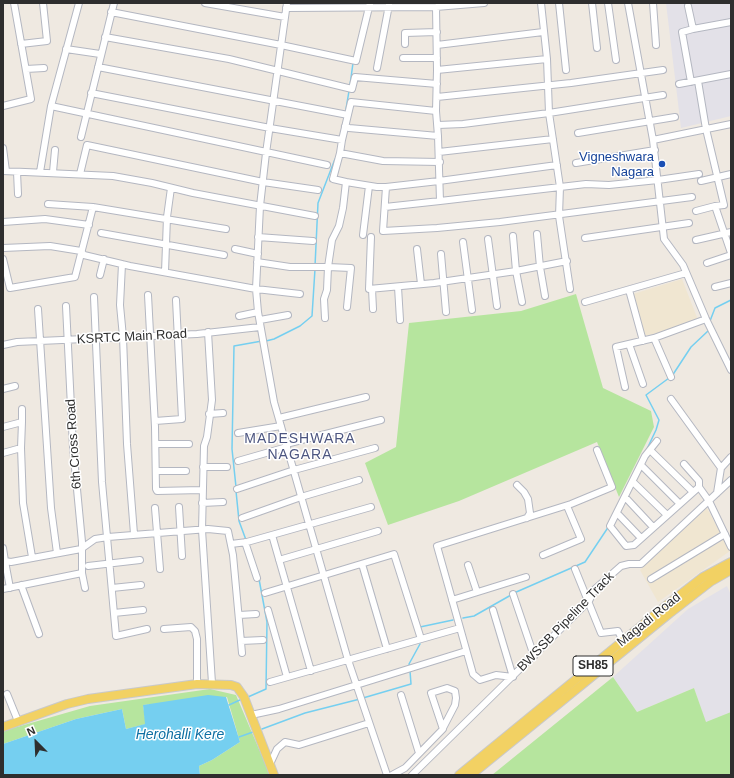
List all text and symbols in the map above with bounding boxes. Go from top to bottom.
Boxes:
place label: Vigneshwara Nagara [579,149,654,180]
marker: Vigneshwara Nagara [657,159,667,169]
street label: KSRTC Main Road [77,326,187,348]
street label: 6th Cross Road [63,398,85,490]
district label: MADESHWARA NAGARA [244,431,356,464]
street label: BWSSB Pipeline Track [514,569,618,675]
street label: Magadi Road [614,590,684,650]
road number: SH85 [573,656,613,676]
north arrow [16,722,56,762]
text: N [25,724,37,738]
water label: Herohalli Kere [136,727,224,743]

